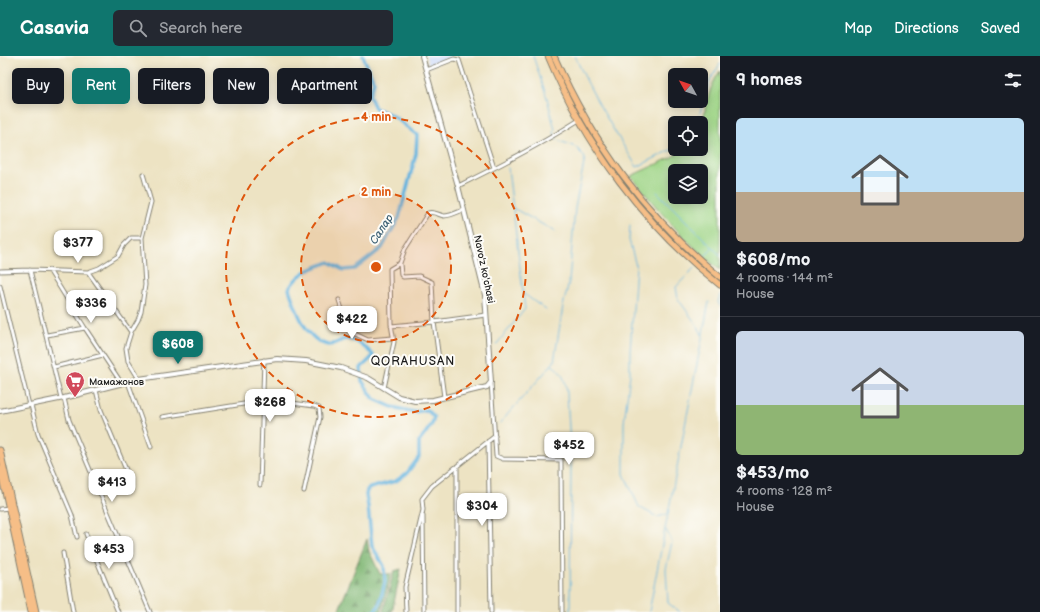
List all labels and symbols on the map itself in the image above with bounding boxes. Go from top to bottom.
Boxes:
north arrow [668,68,708,108]
text: 4 min [361,110,391,125]
text: 2 min [361,185,391,200]
water label: Салар [367,212,396,247]
pin: $377 [54,230,102,264]
street label: Navo'z ko'chasi [471,234,497,304]
centre of rings [369,260,383,274]
pin: $336 [67,290,115,324]
pin: $422 [328,306,376,340]
pin: $608 [154,331,202,365]
district label: QORAHUSAN [371,354,455,369]
supermarket icon: Мамажонов [64,370,86,398]
place label: Мамажонов [89,376,145,388]
pin: $268 [246,389,294,423]
pin: $452 [545,432,593,466]
pin: $413 [88,469,136,503]
pin: $304 [458,493,506,527]
pin: $453 [85,536,133,570]

